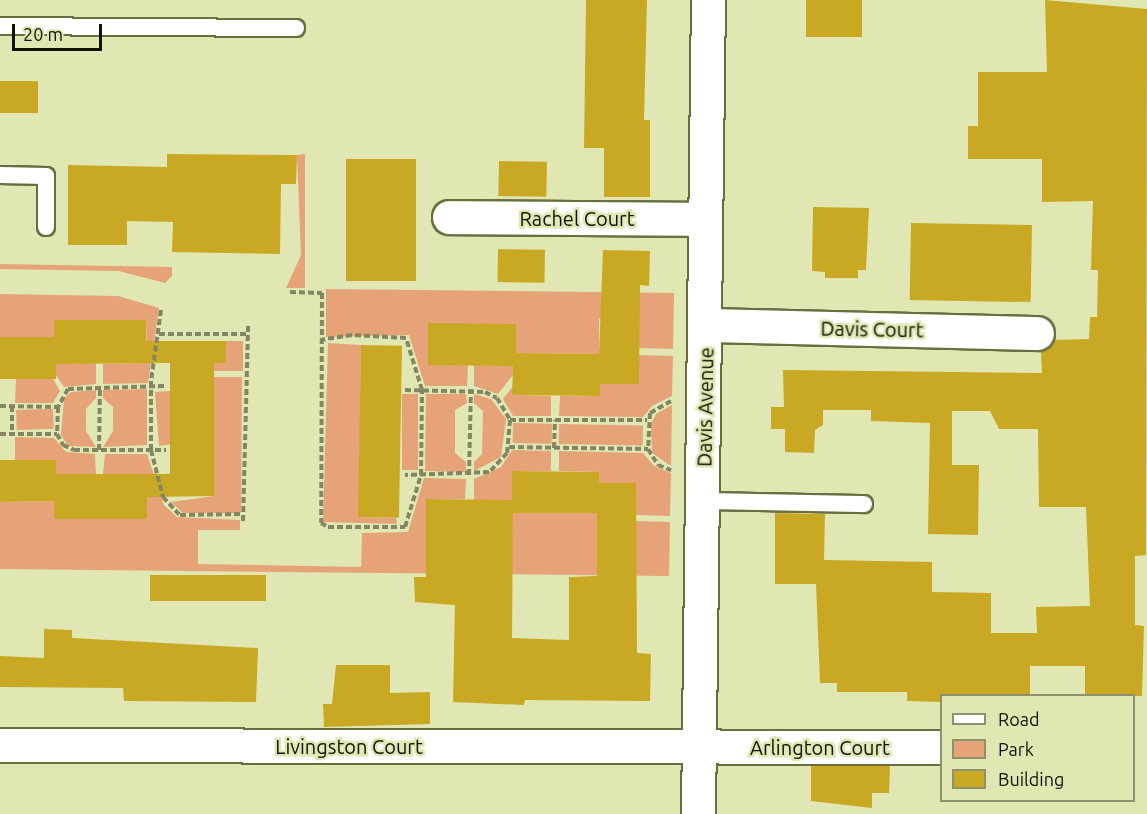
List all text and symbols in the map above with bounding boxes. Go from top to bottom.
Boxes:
scale bar [15,12,105,50]
text: 20 m [23,24,63,44]
street label: Rachel Court [519,206,635,230]
street label: Davis Court [820,316,924,342]
street label: Davis Avenue [692,347,718,467]
legend [940,694,1135,802]
text: Road [998,709,1040,729]
street label: Livingston Court [275,734,423,758]
street label: Arlington Court [750,735,890,759]
text: Park [998,739,1034,759]
text: Building [998,769,1064,789]

